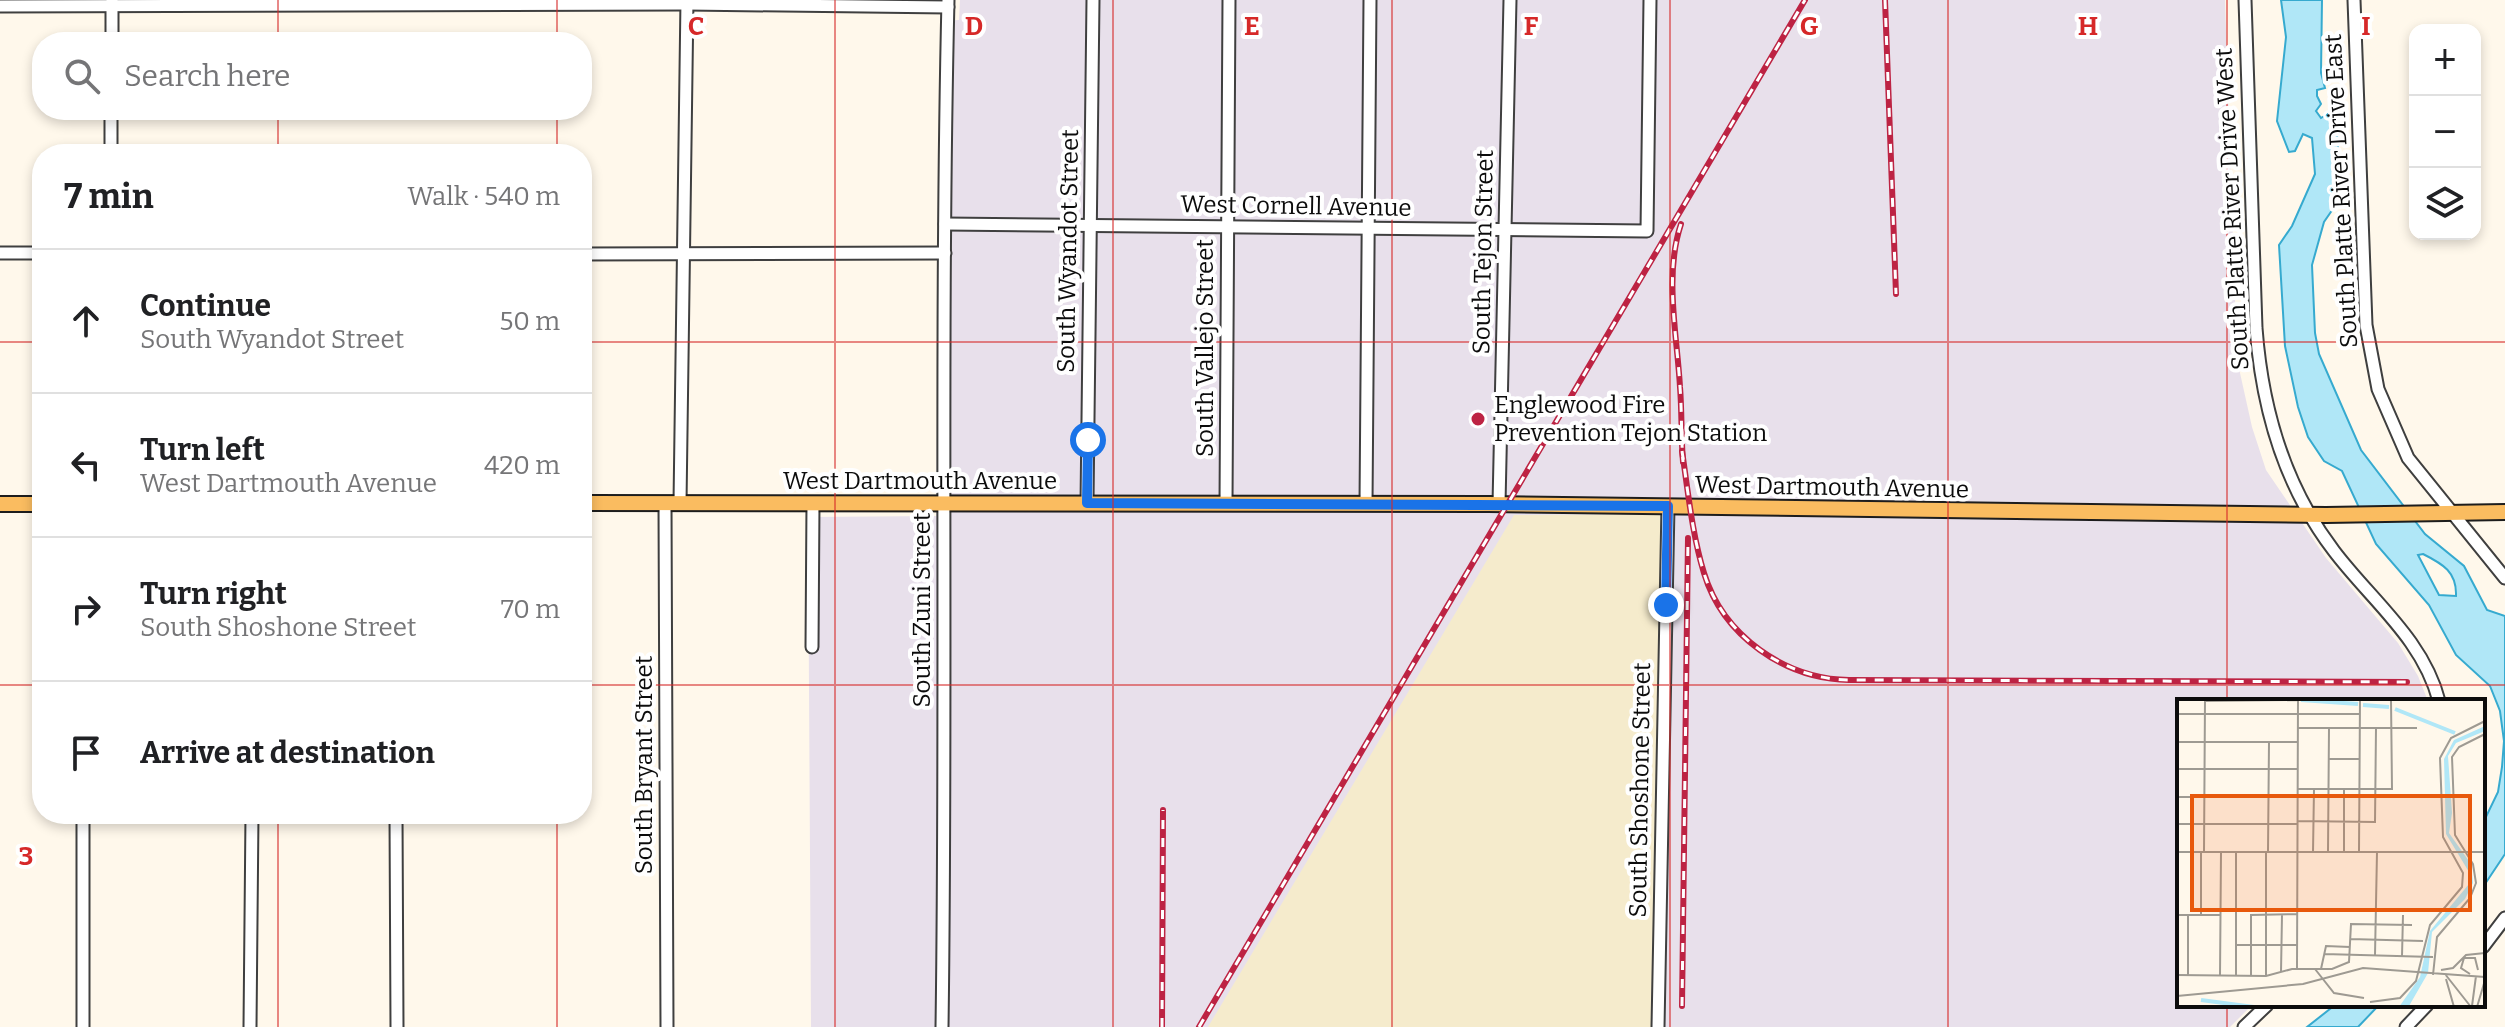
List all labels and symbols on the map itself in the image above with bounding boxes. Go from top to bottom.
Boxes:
text: C [688,11,704,42]
text: D [965,11,983,42]
text: E [1244,11,1260,42]
text: F [1524,11,1539,42]
text: G [1800,11,1819,42]
text: H [2078,11,2098,42]
text: I [2361,11,2371,42]
street label: South Platte River Drive East [2319,33,2363,349]
street label: South Platte River Drive West [2210,47,2254,371]
street label: South Wyandot Street [1052,129,1084,373]
street label: South Tejon Street [1467,149,1499,355]
street label: West Cornell Avenue [1180,190,1412,222]
street label: South Vallejo Street [1191,239,1219,457]
place label: Englewood Fire Prevention Tejon Station [1494,391,1767,447]
marker: Englewood Fire Prevention Tejon Station [1469,410,1487,428]
route start [1070,422,1106,458]
street label: West Dartmouth Avenue [783,467,1057,495]
street label: West Dartmouth Avenue [1695,471,1969,503]
street label: South Zuni Street [908,512,936,708]
route end [1648,587,1684,623]
street label: South Bryant Street [630,655,658,874]
street label: South Shoshone Street [1624,662,1656,918]
inset map [2177,699,2485,1007]
text: 3 [19,841,33,872]

